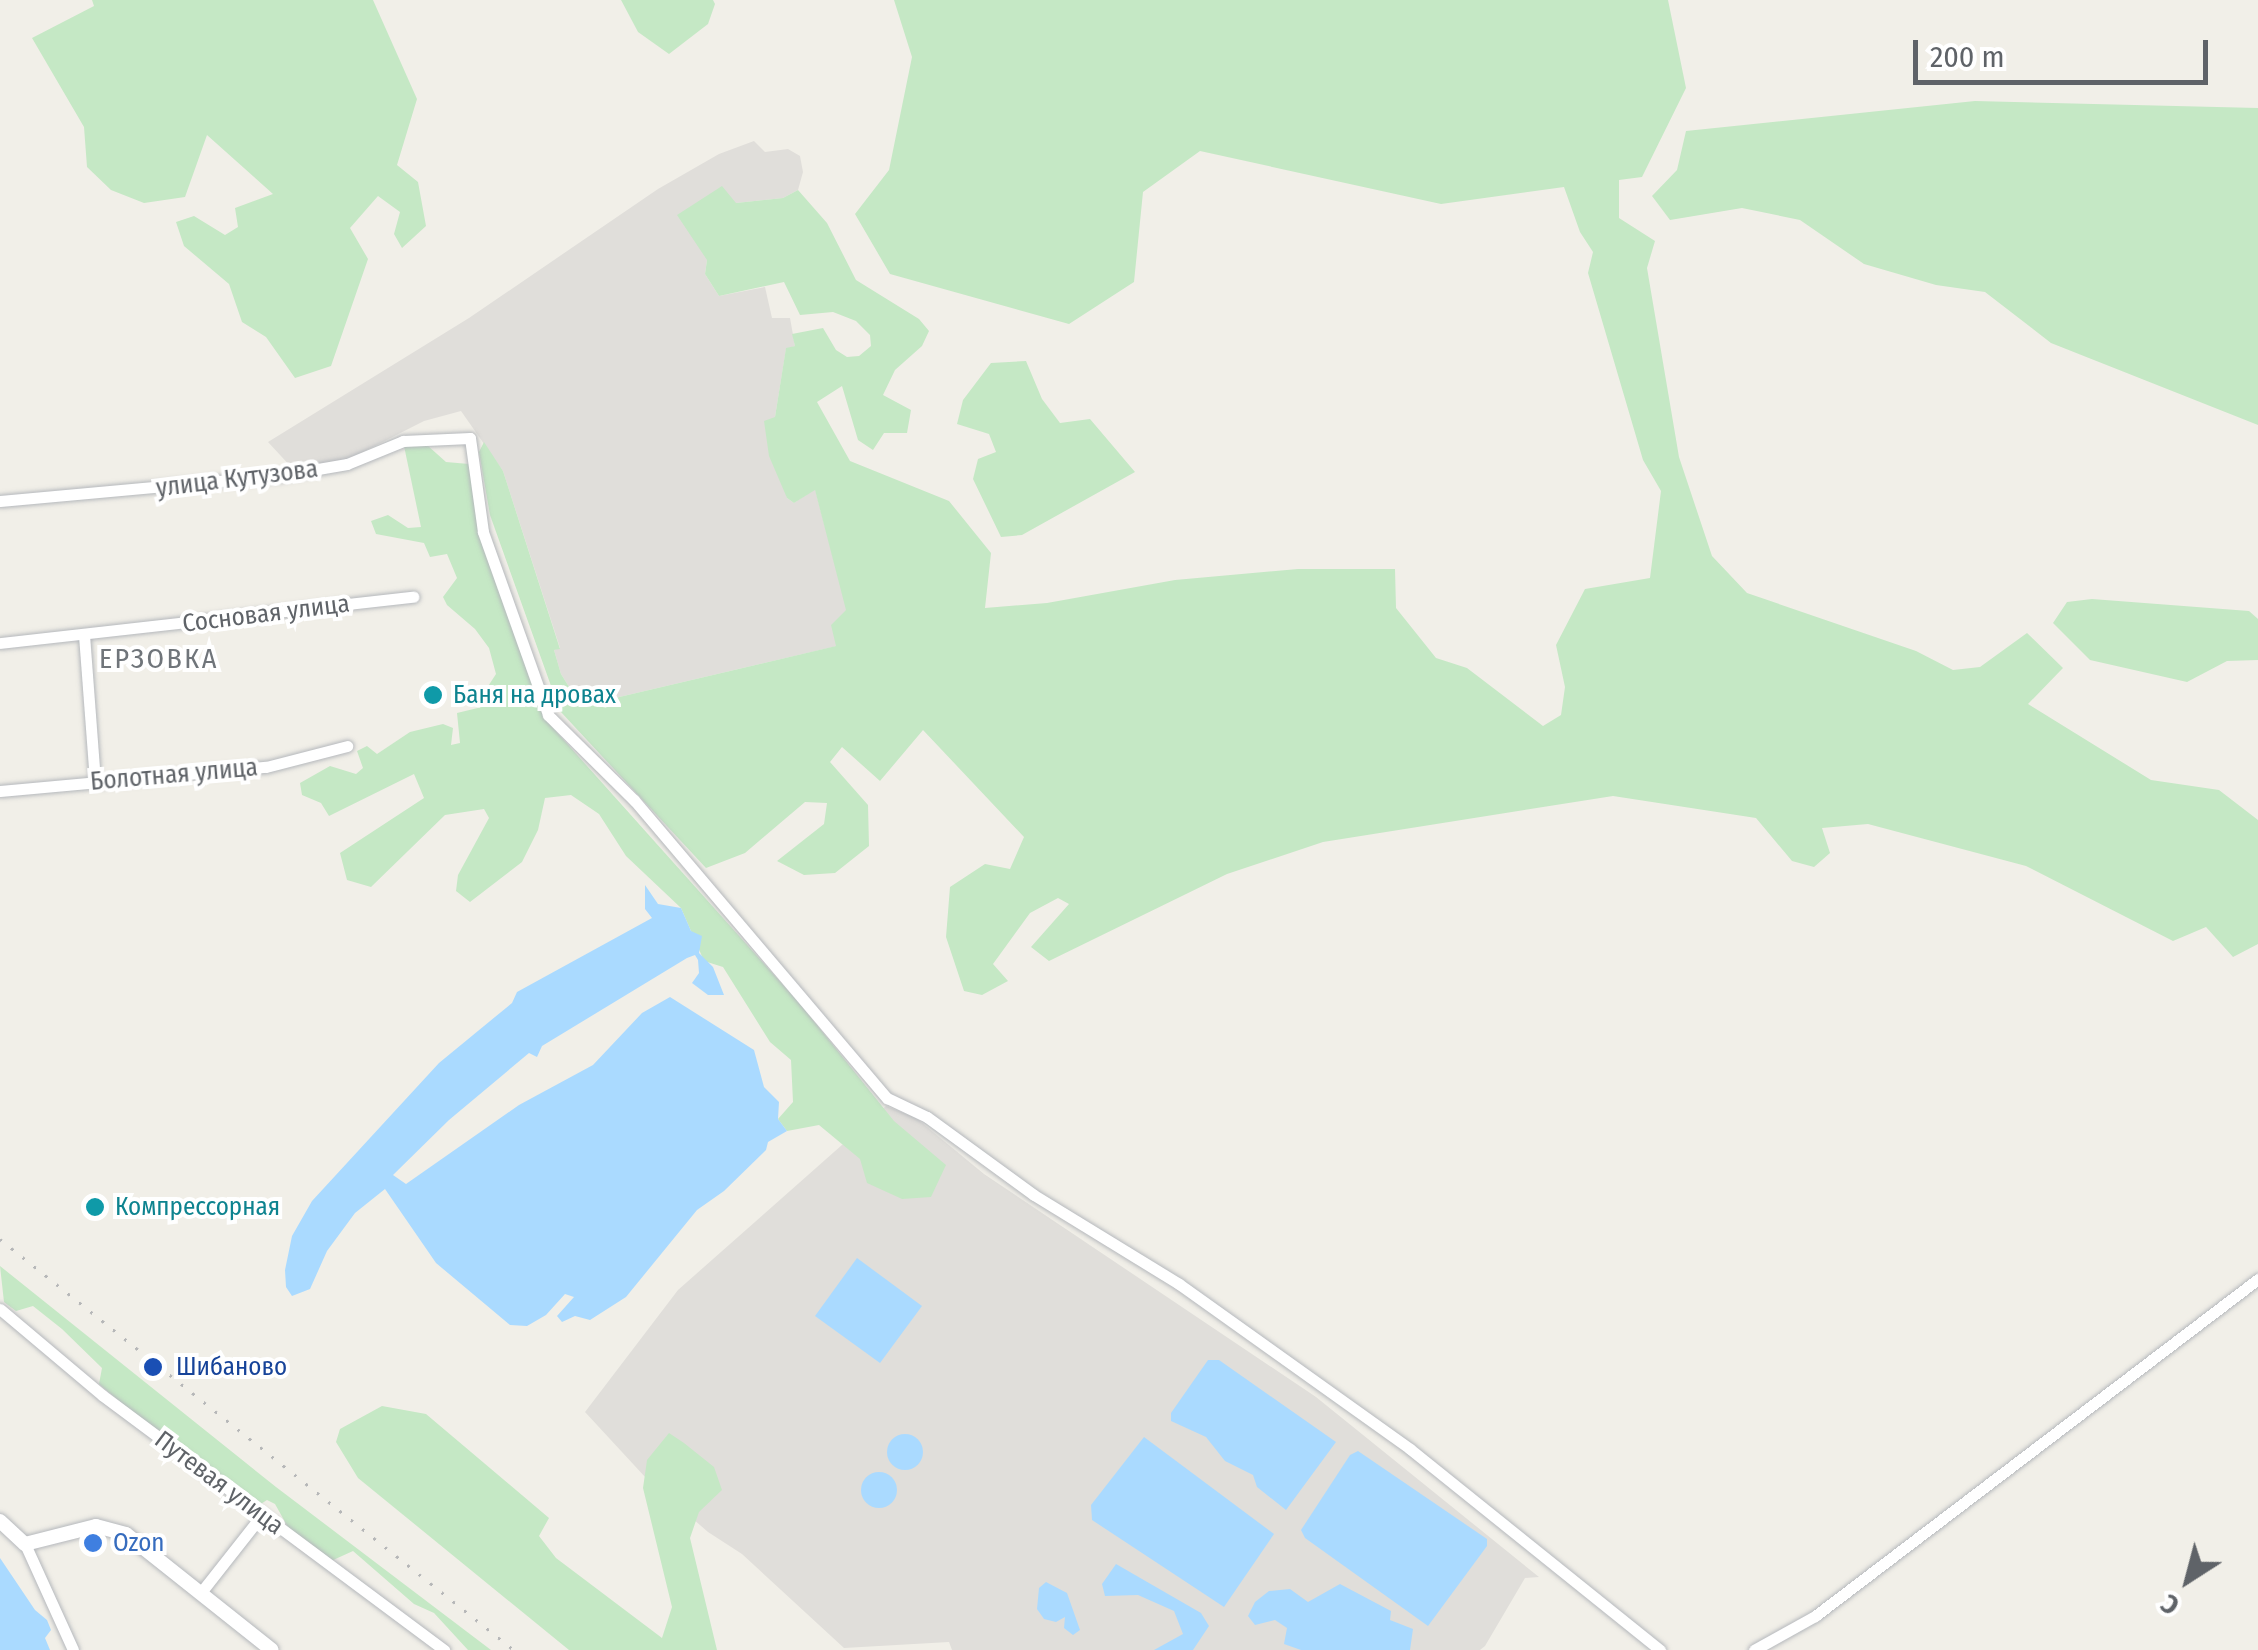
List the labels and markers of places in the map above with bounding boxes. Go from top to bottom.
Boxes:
place label: Баня на дровах [453,680,616,710]
marker: Баня на дровах [422,684,444,706]
place label: Компрессорная [115,1192,280,1222]
marker: Компрессорная [84,1196,106,1218]
place label: Шибаново [176,1352,287,1382]
marker: Шибаново [140,1354,166,1380]
place label: Ozon [113,1528,164,1558]
marker: Ozon [82,1532,104,1554]

